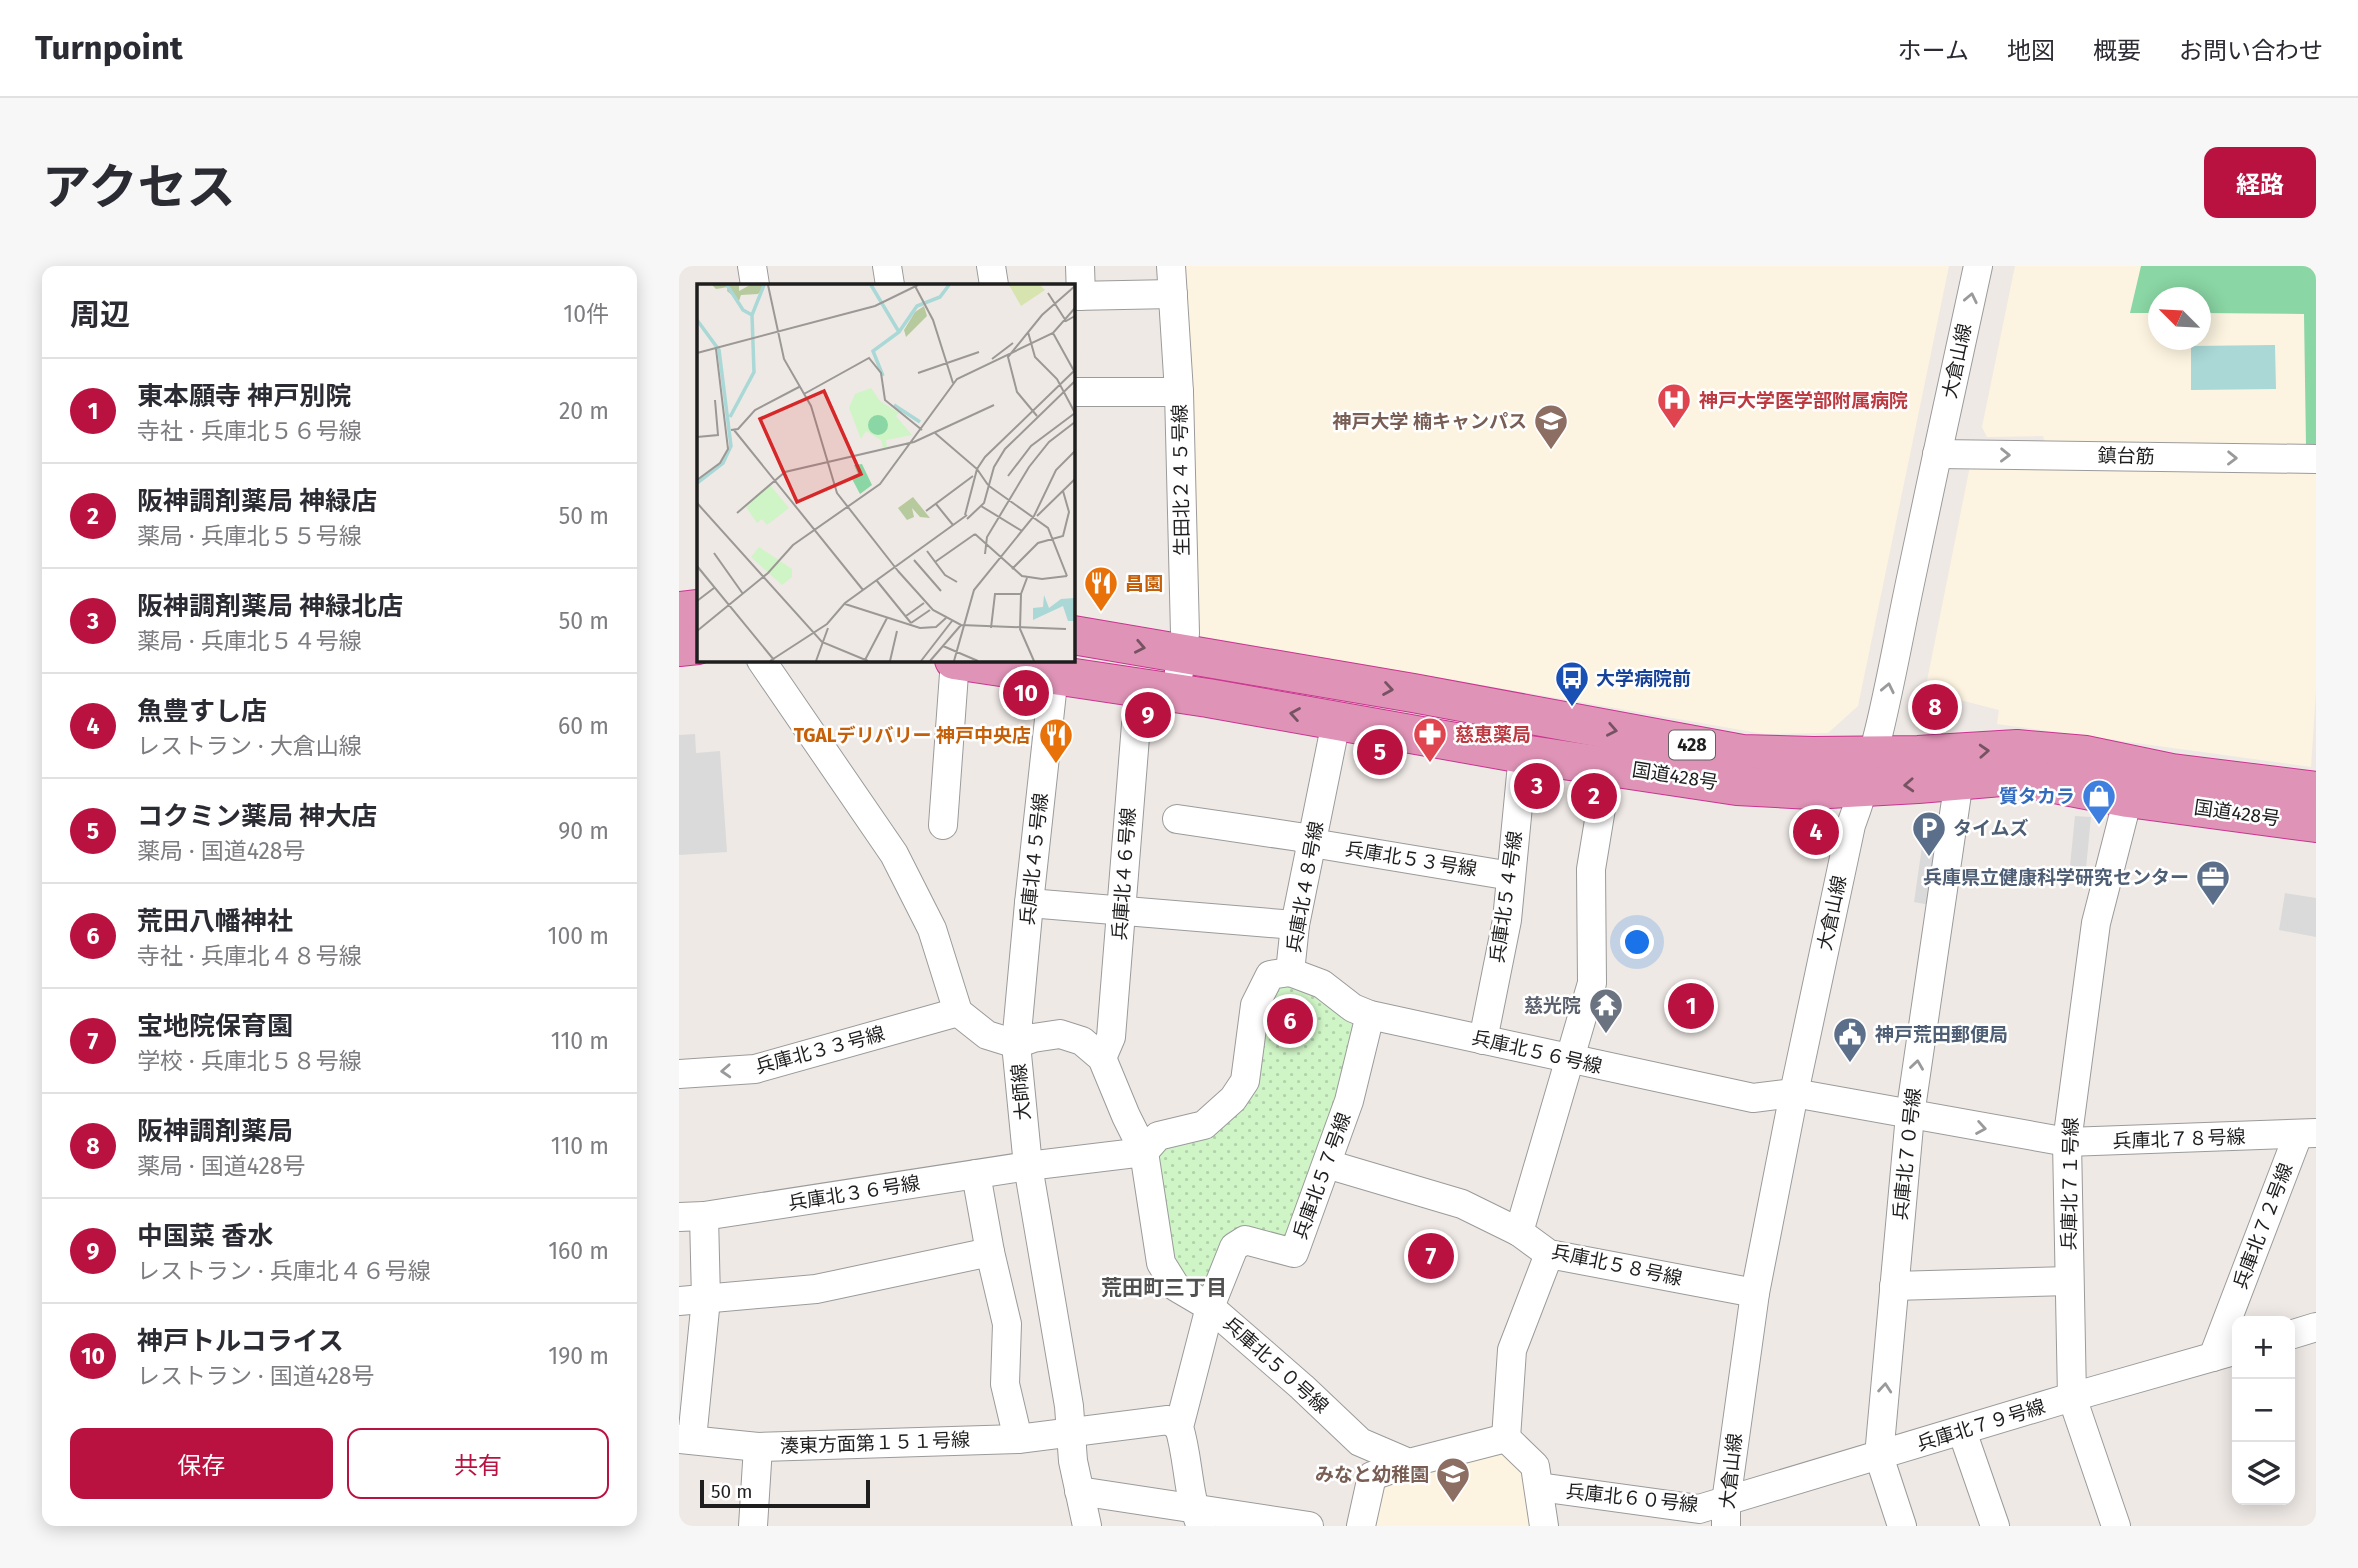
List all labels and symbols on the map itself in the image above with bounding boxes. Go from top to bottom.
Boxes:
inset map [697,284,1075,662]
north arrow [2148,287,2211,350]
one-way arrow [1963,292,1978,304]
street label: 大倉山線 [1938,321,1976,401]
hospital icon: 神戸大学医学部附属病院 [1655,381,1693,430]
place label: 神戸大学医学部附属病院 [1699,389,1908,412]
school or university icon: 神戸大学 楠キャンパス [1532,402,1570,451]
street label: 生田北２４５号線 [1168,404,1194,556]
place label: 神戸大学 楠キャンパス [1332,410,1527,433]
street label: 鎮台筋 [2097,444,2155,468]
one-way arrow [2000,447,2011,463]
one-way arrow [2228,450,2238,466]
restaurant icon: 昌園 [1082,564,1120,613]
place label: 昌園 [1125,572,1163,595]
one-way arrow [1134,639,1146,654]
bus stop icon: 大学病院前 [1553,659,1591,708]
pin: 10 [1003,667,1049,719]
place label: 大学病院前 [1596,667,1691,690]
one-way arrow [1382,681,1394,696]
pin: 8 [1912,681,1958,733]
one-way arrow [1880,682,1895,694]
pin: 9 [1125,689,1171,741]
one-way arrow [1290,707,1301,722]
pharmacy icon: 慈恵薬局 [1411,715,1449,764]
restaurant icon: TGALデリバリー 神戸中央店 [1037,716,1075,765]
one-way arrow [1606,722,1618,737]
place label: 慈恵薬局 [1455,723,1531,746]
place label: TGALデリバリー 神戸中央店 [794,724,1031,747]
pin: 5 [1357,726,1403,778]
road number: 428 [1669,730,1715,760]
one-way arrow [1979,744,1990,759]
street label: 国道428号 [1630,758,1720,794]
pin: 3 [1514,760,1560,812]
pin: 2 [1571,770,1617,822]
one-way arrow [1903,777,1914,792]
shop icon: 質タカラ [2080,777,2118,826]
place label: 質タカラ [1999,785,2075,808]
street label: 兵庫北４５号線 [1016,792,1052,926]
street label: 国道428号 [2193,796,2281,830]
pin: 4 [1793,806,1839,858]
street label: 兵庫北４６号線 [1108,807,1140,941]
parking icon: タイムズ [1910,809,1948,858]
place label: タイムズ [1953,817,2029,840]
street label: 兵庫北４８号線 [1282,820,1328,954]
street label: 兵庫北５４号線 [1485,830,1527,964]
street label: 兵庫北５３号線 [1344,837,1478,881]
office icon: 兵庫県立健康科学研究センター [2194,858,2232,907]
place label: 兵庫県立健康科学研究センター [1923,866,2189,889]
street label: 大倉山線 [1813,873,1851,953]
your location [1620,925,1654,959]
pin: 1 [1668,980,1714,1032]
temple icon: 慈光院 [1587,986,1625,1035]
place label: 慈光院 [1524,994,1581,1017]
pin: 6 [1267,995,1313,1047]
public building icon: 神戸荒田郵便局 [1831,1015,1869,1064]
street label: 兵庫北３３号線 [753,1022,887,1078]
place label: 神戸荒田郵便局 [1875,1023,2008,1046]
street label: 兵庫北５６号線 [1470,1026,1604,1078]
one-way arrow [1910,1059,1925,1070]
one-way arrow [720,1063,731,1078]
street label: 大師線 [1007,1063,1035,1121]
street label: 兵庫北７０号線 [1889,1087,1925,1221]
street label: 兵庫北５７号線 [1288,1110,1356,1242]
street label: 兵庫北７１号線 [2057,1117,2083,1251]
one-way arrow [1975,1120,1987,1135]
street label: 兵庫北７８号線 [2112,1125,2246,1153]
street label: 兵庫北７２号線 [2228,1160,2298,1292]
street label: 兵庫北３６号線 [787,1171,921,1215]
pin: 7 [1408,1230,1454,1282]
street label: 兵庫北５８号線 [1550,1240,1684,1290]
district label: 荒田町三丁目 [1101,1275,1227,1301]
street label: 兵庫北５０号線 [1219,1312,1333,1418]
one-way arrow [1877,1383,1892,1394]
street label: 兵庫北７９号線 [1914,1395,2048,1455]
street label: 湊東方面第１５１号線 [780,1428,970,1458]
street label: 大倉山線 [1716,1432,1746,1510]
school or university icon: みなと幼稚園 [1434,1455,1472,1504]
place label: みなと幼稚園 [1315,1463,1429,1486]
scale bar [700,1477,870,1509]
street label: 兵庫北６０号線 [1565,1480,1699,1516]

